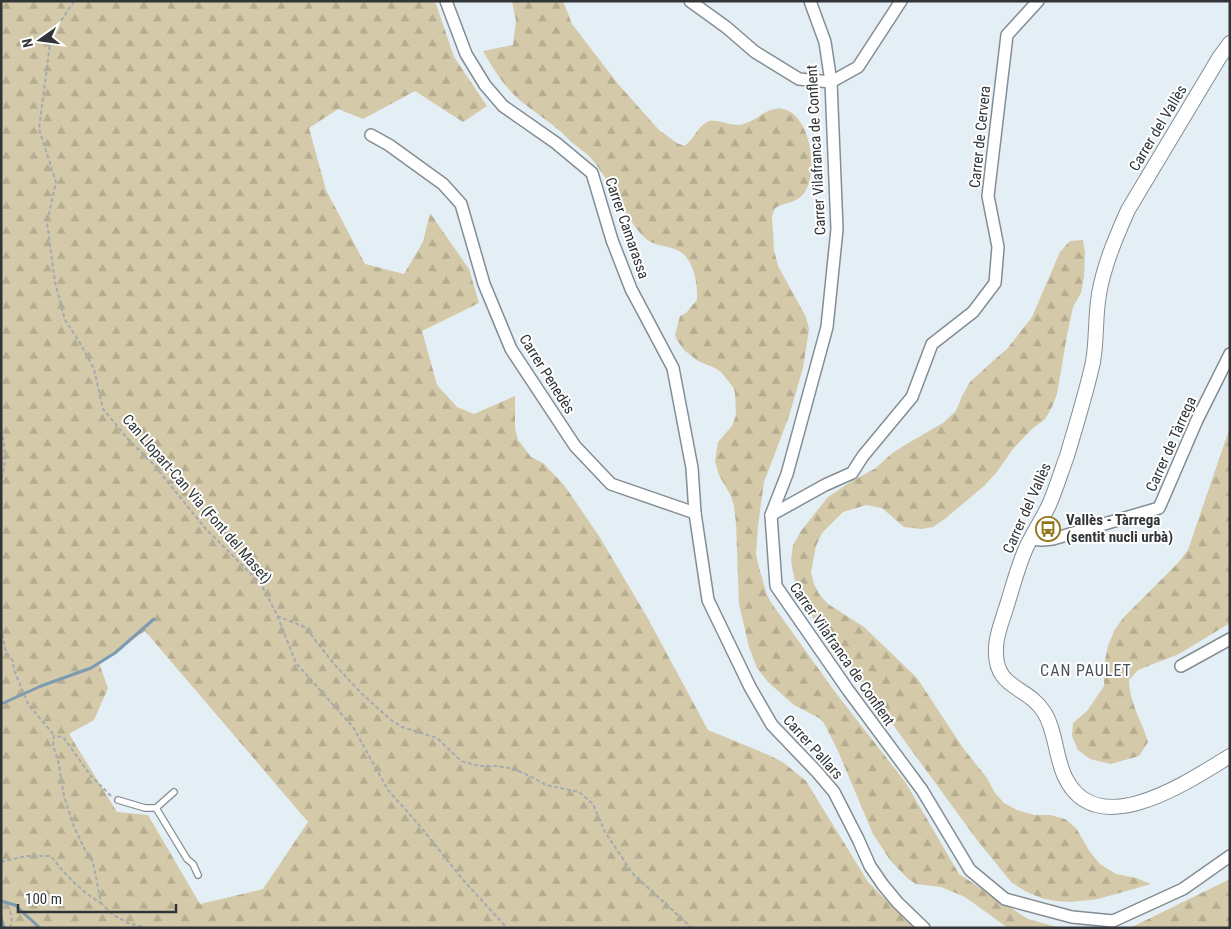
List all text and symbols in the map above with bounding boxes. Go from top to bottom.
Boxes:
north arrow [15,15,65,65]
text: N [19,37,36,49]
street label: Carrer Vilafranca de Conflent [803,64,829,236]
street label: Carrer del Vallès [1125,82,1191,174]
street label: Carrer de Cervera [966,85,994,189]
street label: Carrer Camarassa [601,175,653,281]
street label: Carrer Penedès [515,331,579,417]
street label: Carrer de Tàrrega [1142,394,1200,494]
street label: Can Llopart-Can Via (Font del Maset) [119,411,275,587]
street label: Carrer del Vallès [999,460,1055,556]
place label: Vallès - Tàrrega (sentit nucli urbà) [1066,511,1173,546]
bus stop icon: Vallès - Tàrrega (sentit nucli urbà) [1035,516,1061,542]
street label: Carrer Vilafranca de Conflent [786,579,898,729]
district label: CAN PAULET [1040,661,1132,680]
street label: Carrer Pallars [779,711,847,783]
scale bar [18,882,175,914]
text: 100 m [25,890,62,908]

